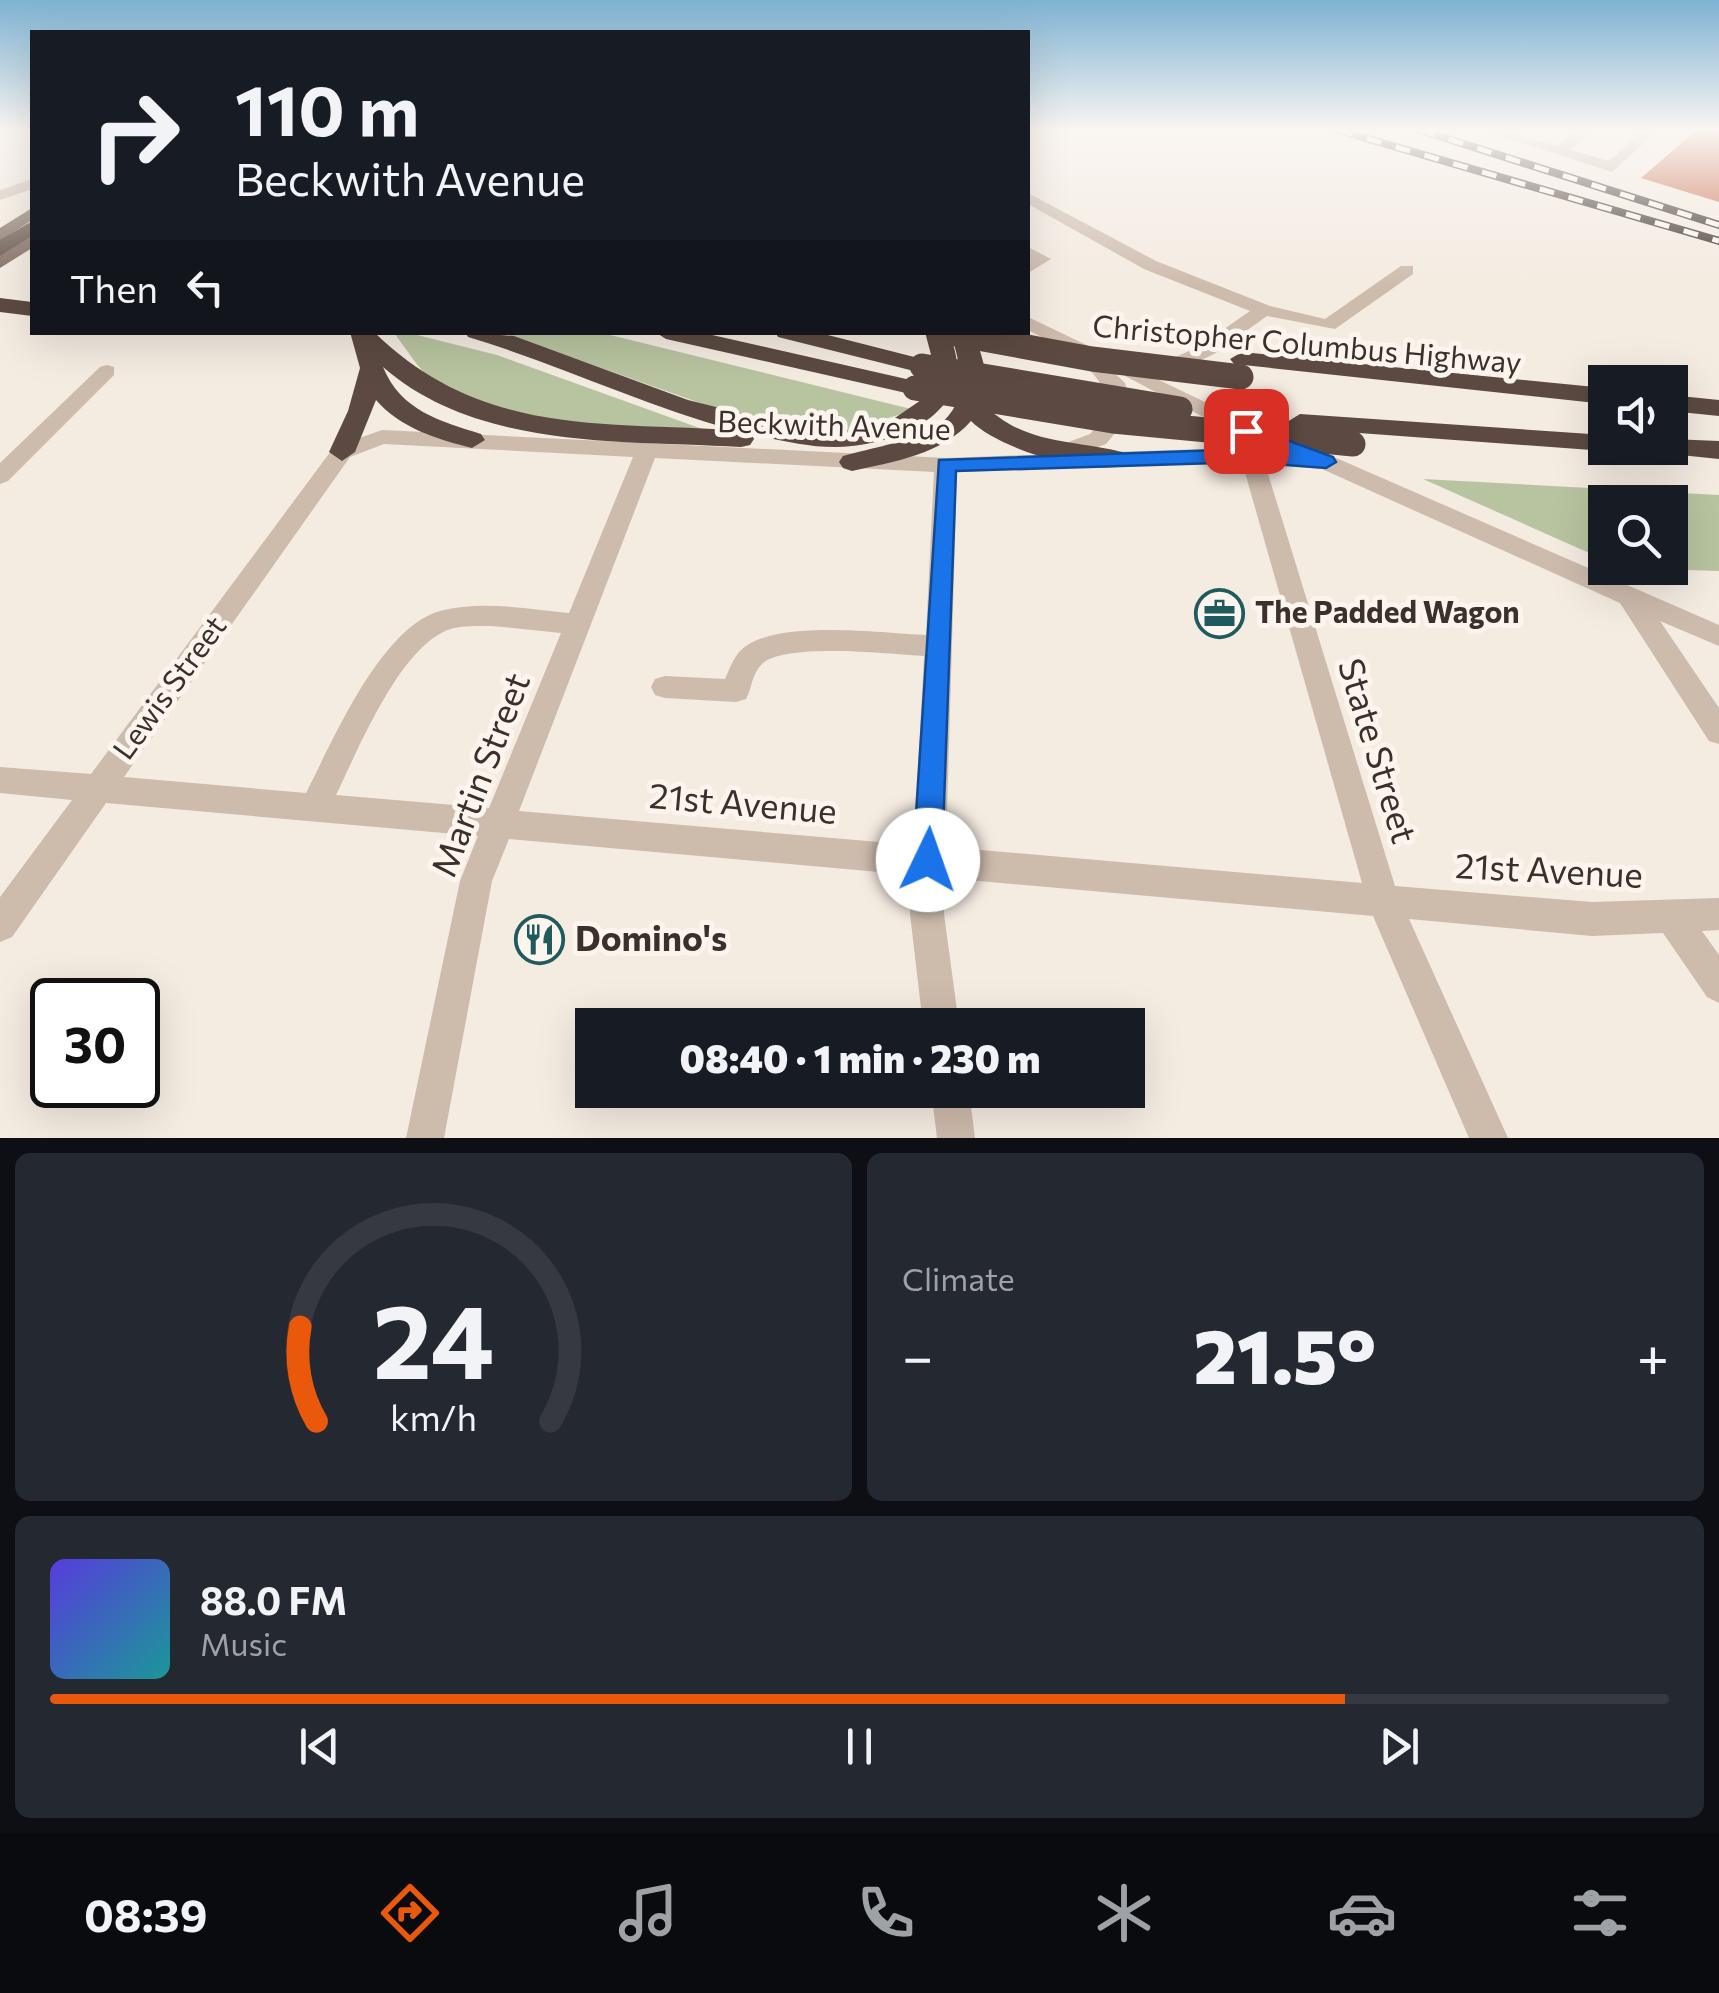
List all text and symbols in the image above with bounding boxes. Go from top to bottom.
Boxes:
text: 110 m [235,65,419,150]
icon: right [70,70,200,200]
text: Beckwith Avenue [235,150,585,205]
icon: left [178,260,233,315]
text: Then [70,264,158,311]
street label: Christopher Columbus Highway [1091,305,1523,380]
map controls [1588,365,1688,585]
button: sound [1588,365,1688,465]
pin [1204,389,1289,474]
street label: Beckwith Avenue [717,401,951,446]
icon: arrive [1219,404,1274,459]
button: search [1588,485,1688,585]
office icon: The Padded Wagon [1194,587,1246,639]
place label: The Padded Wagon [1255,592,1520,629]
street label: Lewis Street [103,607,232,766]
street label: State Street [1331,653,1428,848]
street label: Martin Street [420,666,537,882]
street label: 21st Avenue [648,772,839,831]
position arrow [876,808,980,912]
street label: 21st Avenue [1454,842,1644,895]
restaurant icon: Domino's [514,913,566,965]
place label: Domino's [575,915,727,958]
speed limit sign: 30 [30,978,160,1108]
text: 08:40 · 1 min · 230 m [680,1034,1040,1081]
text: Climate [902,1258,1015,1298]
text: 24 [373,1273,494,1400]
text: 21.5° [1194,1308,1376,1399]
text: − [902,1321,933,1388]
text: + [1637,1321,1669,1388]
text: km/h [390,1395,477,1438]
text: 88.0 FM [200,1576,347,1623]
text: Music [200,1623,287,1663]
icon: previous [292,1719,347,1774]
icon: pause [832,1719,887,1774]
icon: next [1372,1719,1427,1774]
icon: directions [375,1878,445,1948]
icon: music [613,1878,683,1948]
icon: phone [851,1878,921,1948]
icon: climate [1089,1878,1159,1948]
icon: car [1327,1878,1397,1948]
icon: filters [1565,1878,1635,1948]
text: 08:39 [84,1886,208,1941]

